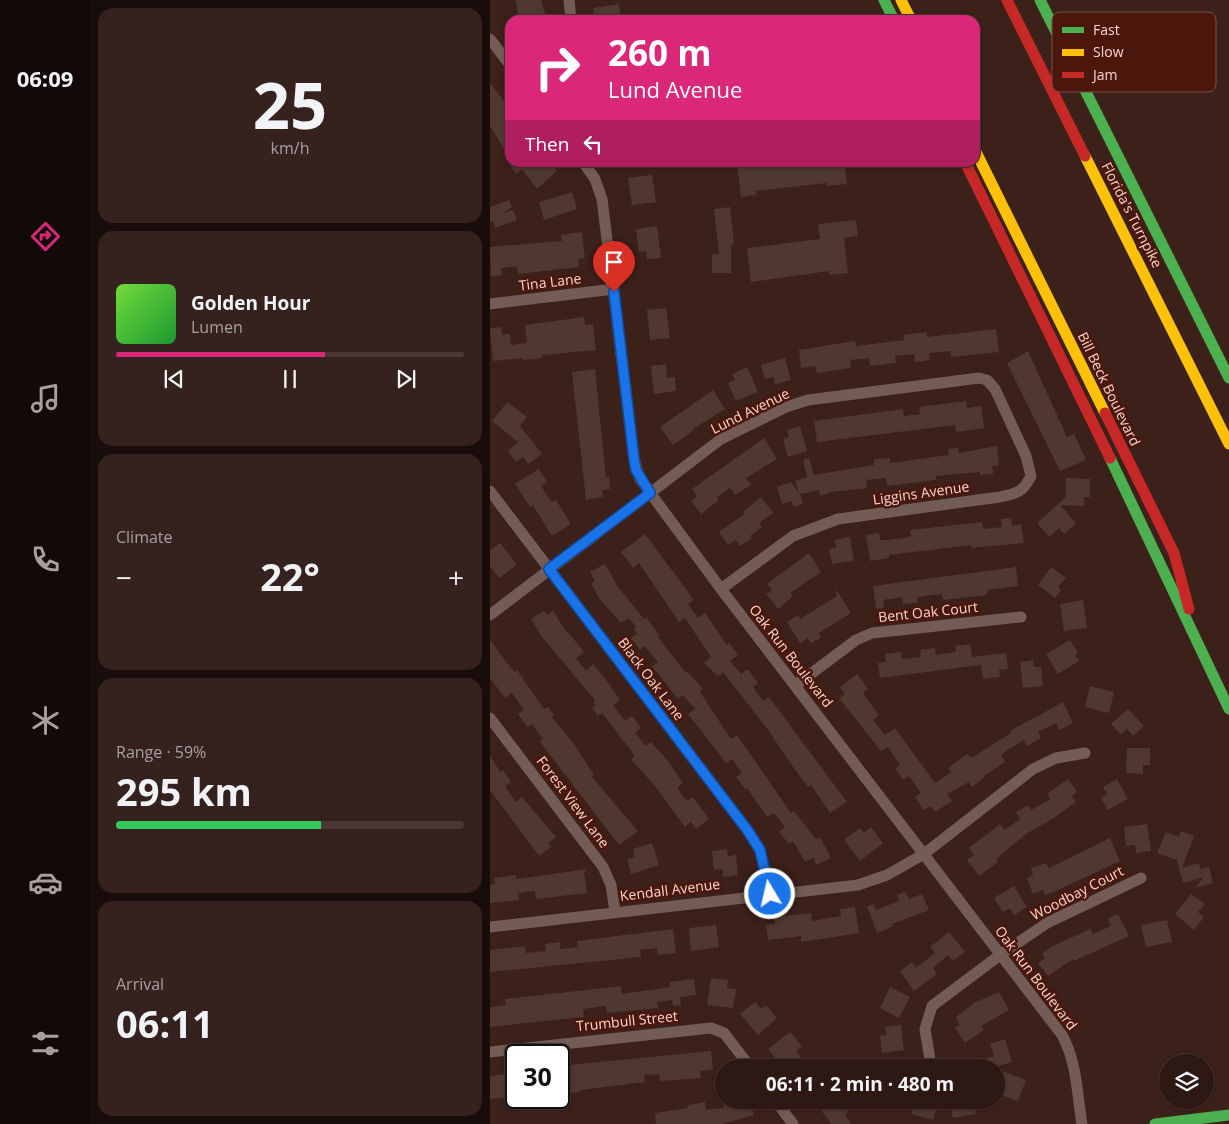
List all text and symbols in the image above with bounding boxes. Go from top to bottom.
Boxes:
legend [1052,12,1216,92]
text: Fast [1093,20,1120,39]
text: 260 m [608,29,712,76]
icon: right [525,35,590,100]
text: Slow [1093,42,1124,61]
text: 25 [253,60,327,148]
text: 06:09 [17,63,73,93]
text: Jam [1091,65,1118,84]
text: Lund Avenue [608,74,742,104]
icon: left [579,130,607,158]
text: Then [525,131,569,157]
text: km/h [271,137,309,159]
street label: Florida's Turnpike [1098,159,1167,271]
icon: directions [28,219,63,254]
pin [593,241,635,292]
icon: arrive [600,248,628,276]
street label: Tina Lane [518,268,582,295]
text: Golden Hour [191,290,310,316]
text: Lumen [191,316,243,338]
street label: Bill Beck Boulevard [1074,329,1145,449]
icon: previous [160,365,188,393]
icon: pause [276,365,304,393]
icon: next [392,365,420,393]
icon: music [28,381,63,416]
street label: Lund Avenue [707,383,792,438]
street label: Liggins Avenue [871,476,971,509]
text: Climate [116,526,173,548]
icon: phone [28,542,63,577]
text: 22° [260,550,320,602]
text: − [116,558,132,596]
text: + [448,558,464,596]
street label: Bent Oak Court [877,597,979,626]
street label: Oak Run Boulevard [745,600,838,711]
street label: Black Oak Lane [614,633,689,724]
icon: climate [28,703,63,738]
text: Range · 59% [116,741,206,763]
street label: Forest View Lane [533,752,614,852]
text: 295 km [116,765,252,817]
street label: Woodbay Court [1027,861,1126,924]
icon: car [28,865,63,900]
position arrow [743,867,795,919]
street label: Kendall Avenue [619,874,721,905]
street label: Oak Run Boulevard [991,922,1082,1034]
text: Arrival [116,973,164,995]
text: 06:11 [116,997,214,1049]
street label: Trumbull Street [575,1006,679,1035]
icon: filters [28,1026,63,1061]
speed limit sign: 30 [505,1044,570,1109]
map controls [1159,1054,1214,1109]
button: layers [1159,1054,1214,1109]
text: 06:11 · 2 min · 480 m [766,1071,954,1097]

